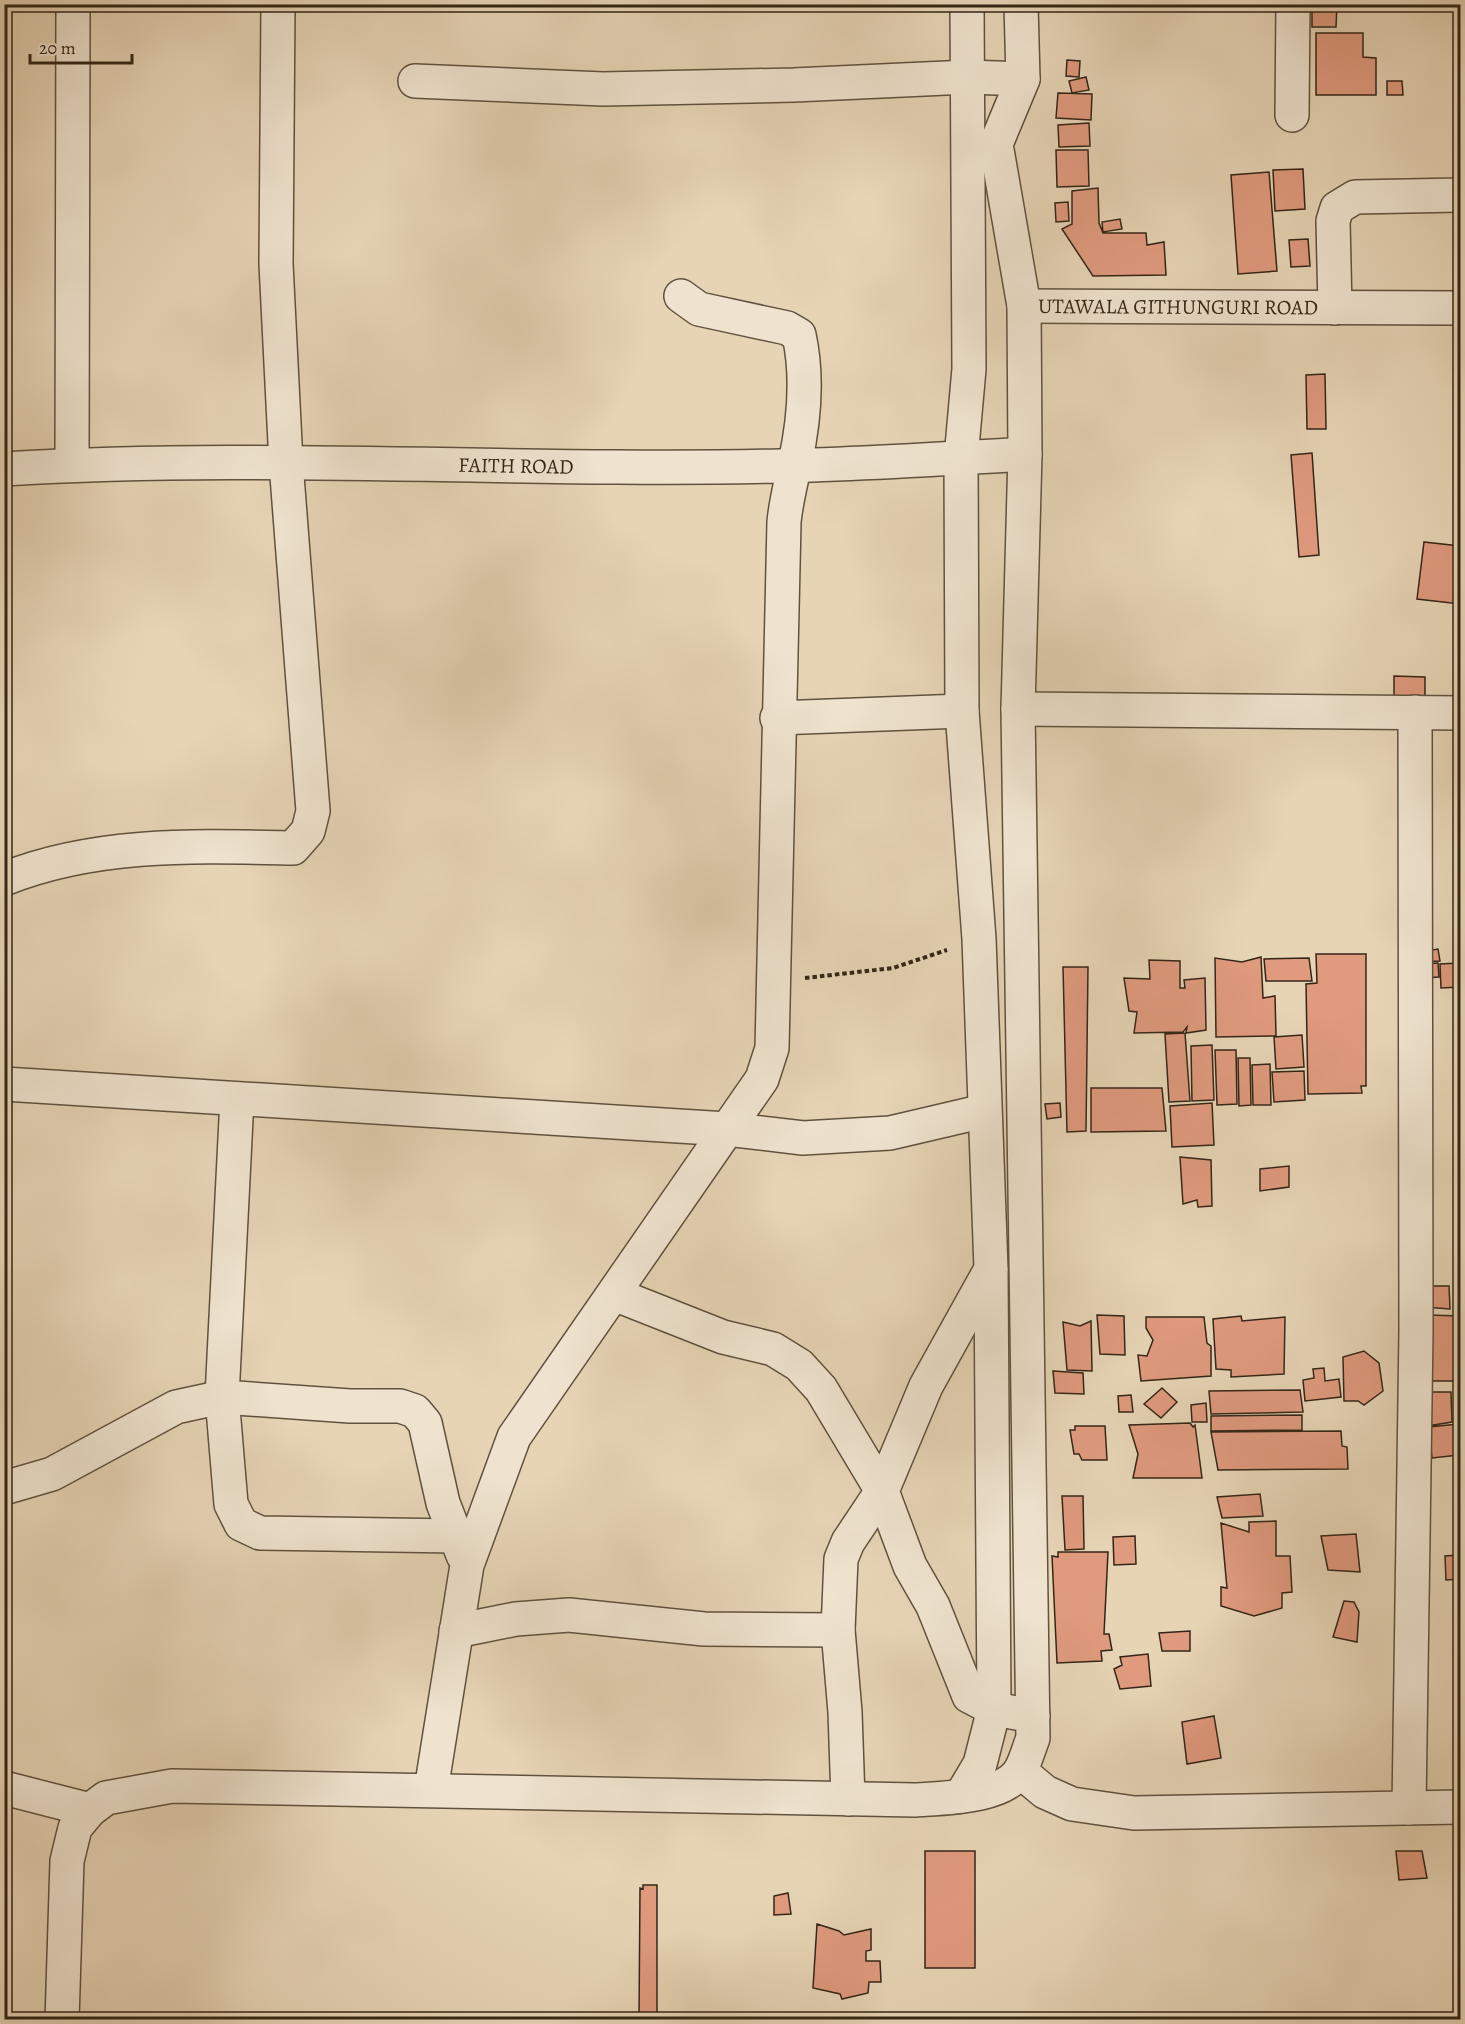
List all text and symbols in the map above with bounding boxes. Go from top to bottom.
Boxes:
scale bar [30,27,132,65]
text: 20 m [39,36,76,60]
street label: UTAWALA GITHUNGURI ROAD [1038,292,1318,321]
street label: FAITH ROAD [458,451,574,481]

